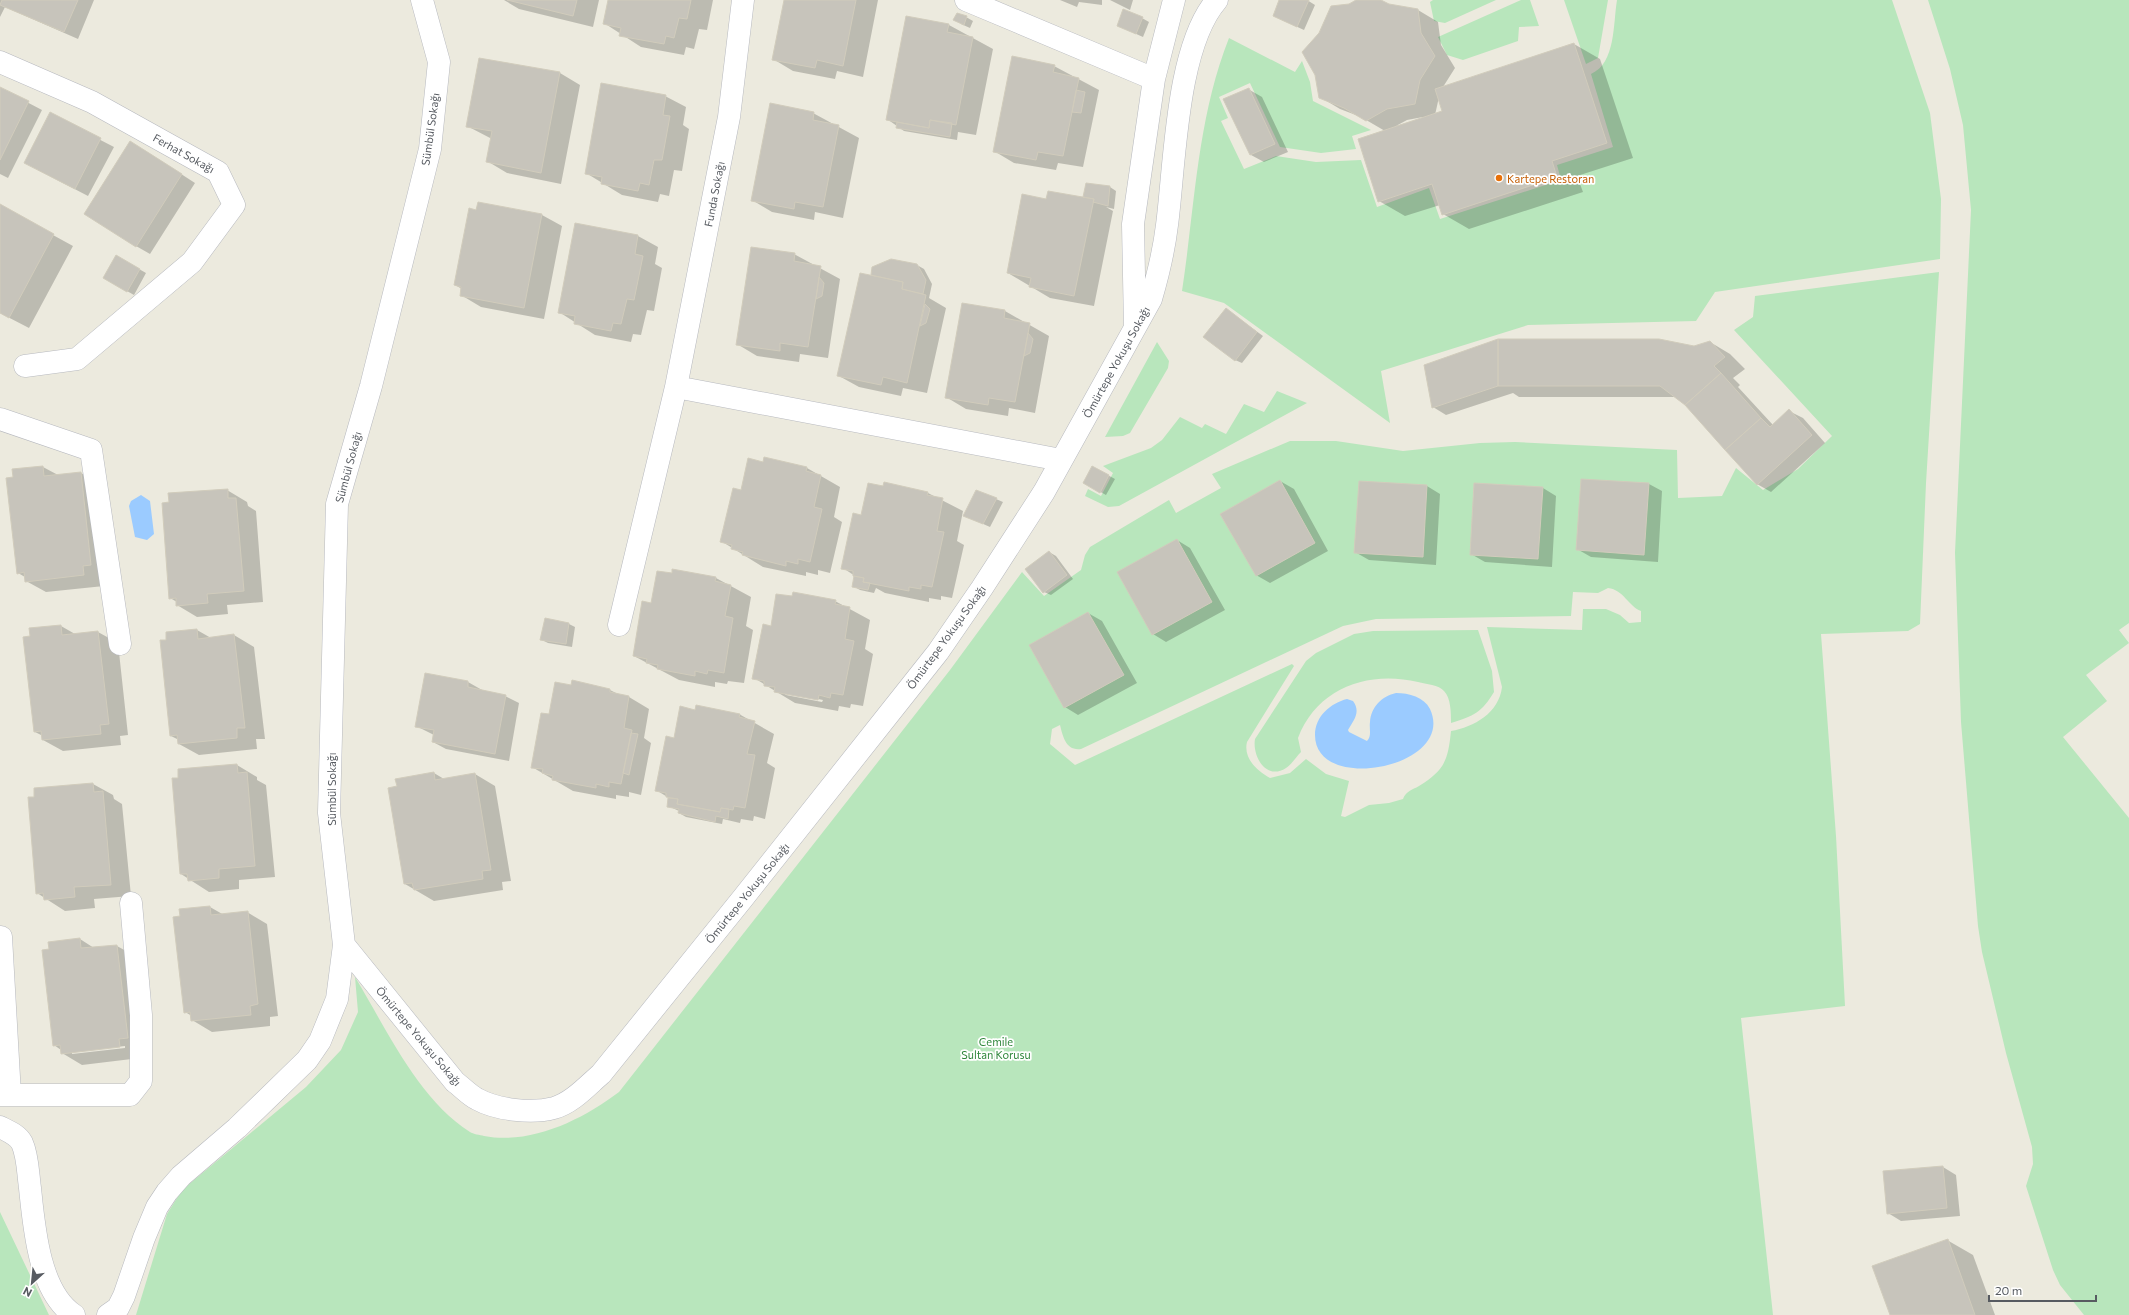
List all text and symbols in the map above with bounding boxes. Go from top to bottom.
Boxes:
street label: Sümbül Sokağı [418,92,442,166]
street label: Ferhat Sokağı [151,131,217,175]
street label: Funda Sokağı [701,160,727,228]
place label: Kartepe Restoran [1507,172,1594,185]
marker: Kartepe Restoran [1494,173,1504,183]
street label: Ömürtepe Yokuşu Sokağı [1079,304,1152,420]
street label: Sümbül Sokağı [332,430,364,504]
street label: Ömürtepe Yokuşu Sokağı [903,582,988,692]
street label: Sümbül Sokağı [325,752,338,826]
street label: Ömürtepe Yokuşu Sokağı [702,840,792,946]
street label: Ömürtepe Yokuşu Sokağı [374,983,465,1088]
park label: Cemile Sultan Korusu [961,1035,1031,1061]
north arrow [12,1263,52,1303]
scale bar [1989,1277,2096,1303]
text: 20 m [1995,1283,2022,1297]
text: N [21,1285,34,1300]

